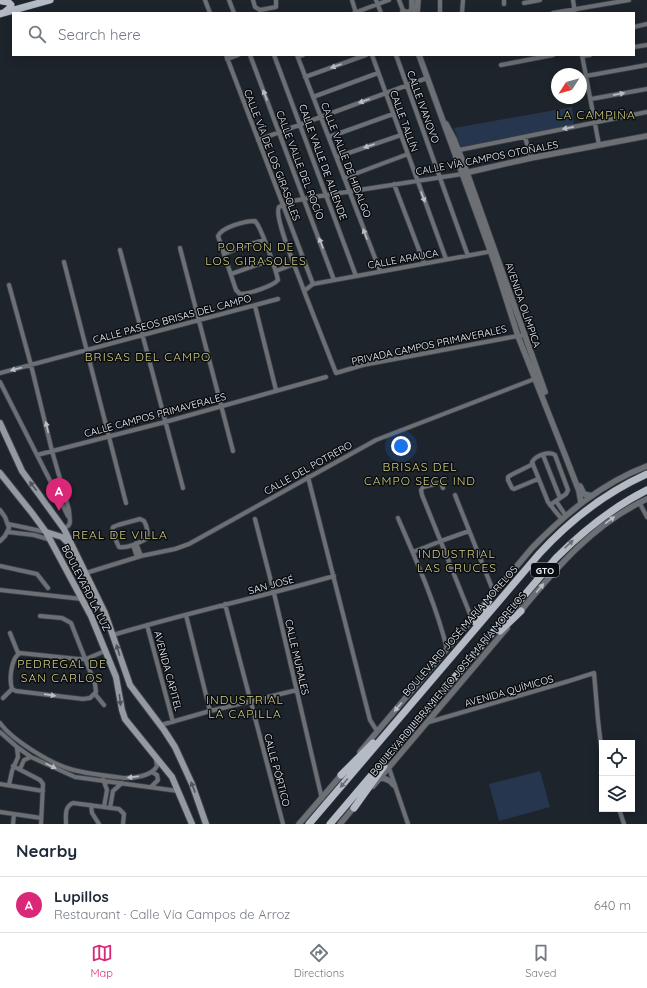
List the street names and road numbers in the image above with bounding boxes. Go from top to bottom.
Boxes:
street label: CALLE IVANOVO [404,69,442,145]
street label: CALLE VÍA DE LOS GIRASOLES [241,87,303,223]
street label: CALLE TALLÍN [387,88,421,154]
street label: CALLE VALLE DE HIDALGO [318,100,374,220]
street label: CALLE VALLE DE ALLENDE [296,102,350,222]
street label: CALLE VALLE DEL ROCÍO [273,109,327,222]
street label: CALLE VÍA CAMPOS OTOÑALES [415,138,560,178]
street label: CALLE ARAUCA [367,246,440,272]
street label: AVENIDA OLÍMPICA [502,261,544,350]
street label: CALLE PASEOS BRISAS DEL CAMPO [91,291,253,346]
street label: PRIVADA CAMPOS PRIMAVERALES [350,322,508,368]
street label: CALLE CAMPOS PRIMAVERALES [83,390,228,440]
street label: CALLE DEL POTRERO [262,438,355,498]
street label: BOULEVARD LA LUZ [59,543,113,633]
street label: BOULEVARD JOSÉ MARÍA MORELOS [400,563,521,699]
road number: GTO [531,563,559,577]
street label: SAN JOSÉ [247,573,296,597]
street label: BOULEVARD LIBRAMIENTO JOSÉ MARÍA MORELOS [367,589,529,779]
street label: CALLE MURALES [282,618,312,696]
street label: AVENIDA CAPITEL [151,629,185,713]
street label: AVENIDA QUÍMICOS [463,672,555,710]
street label: CALLE PÓRTICO [261,732,293,808]

